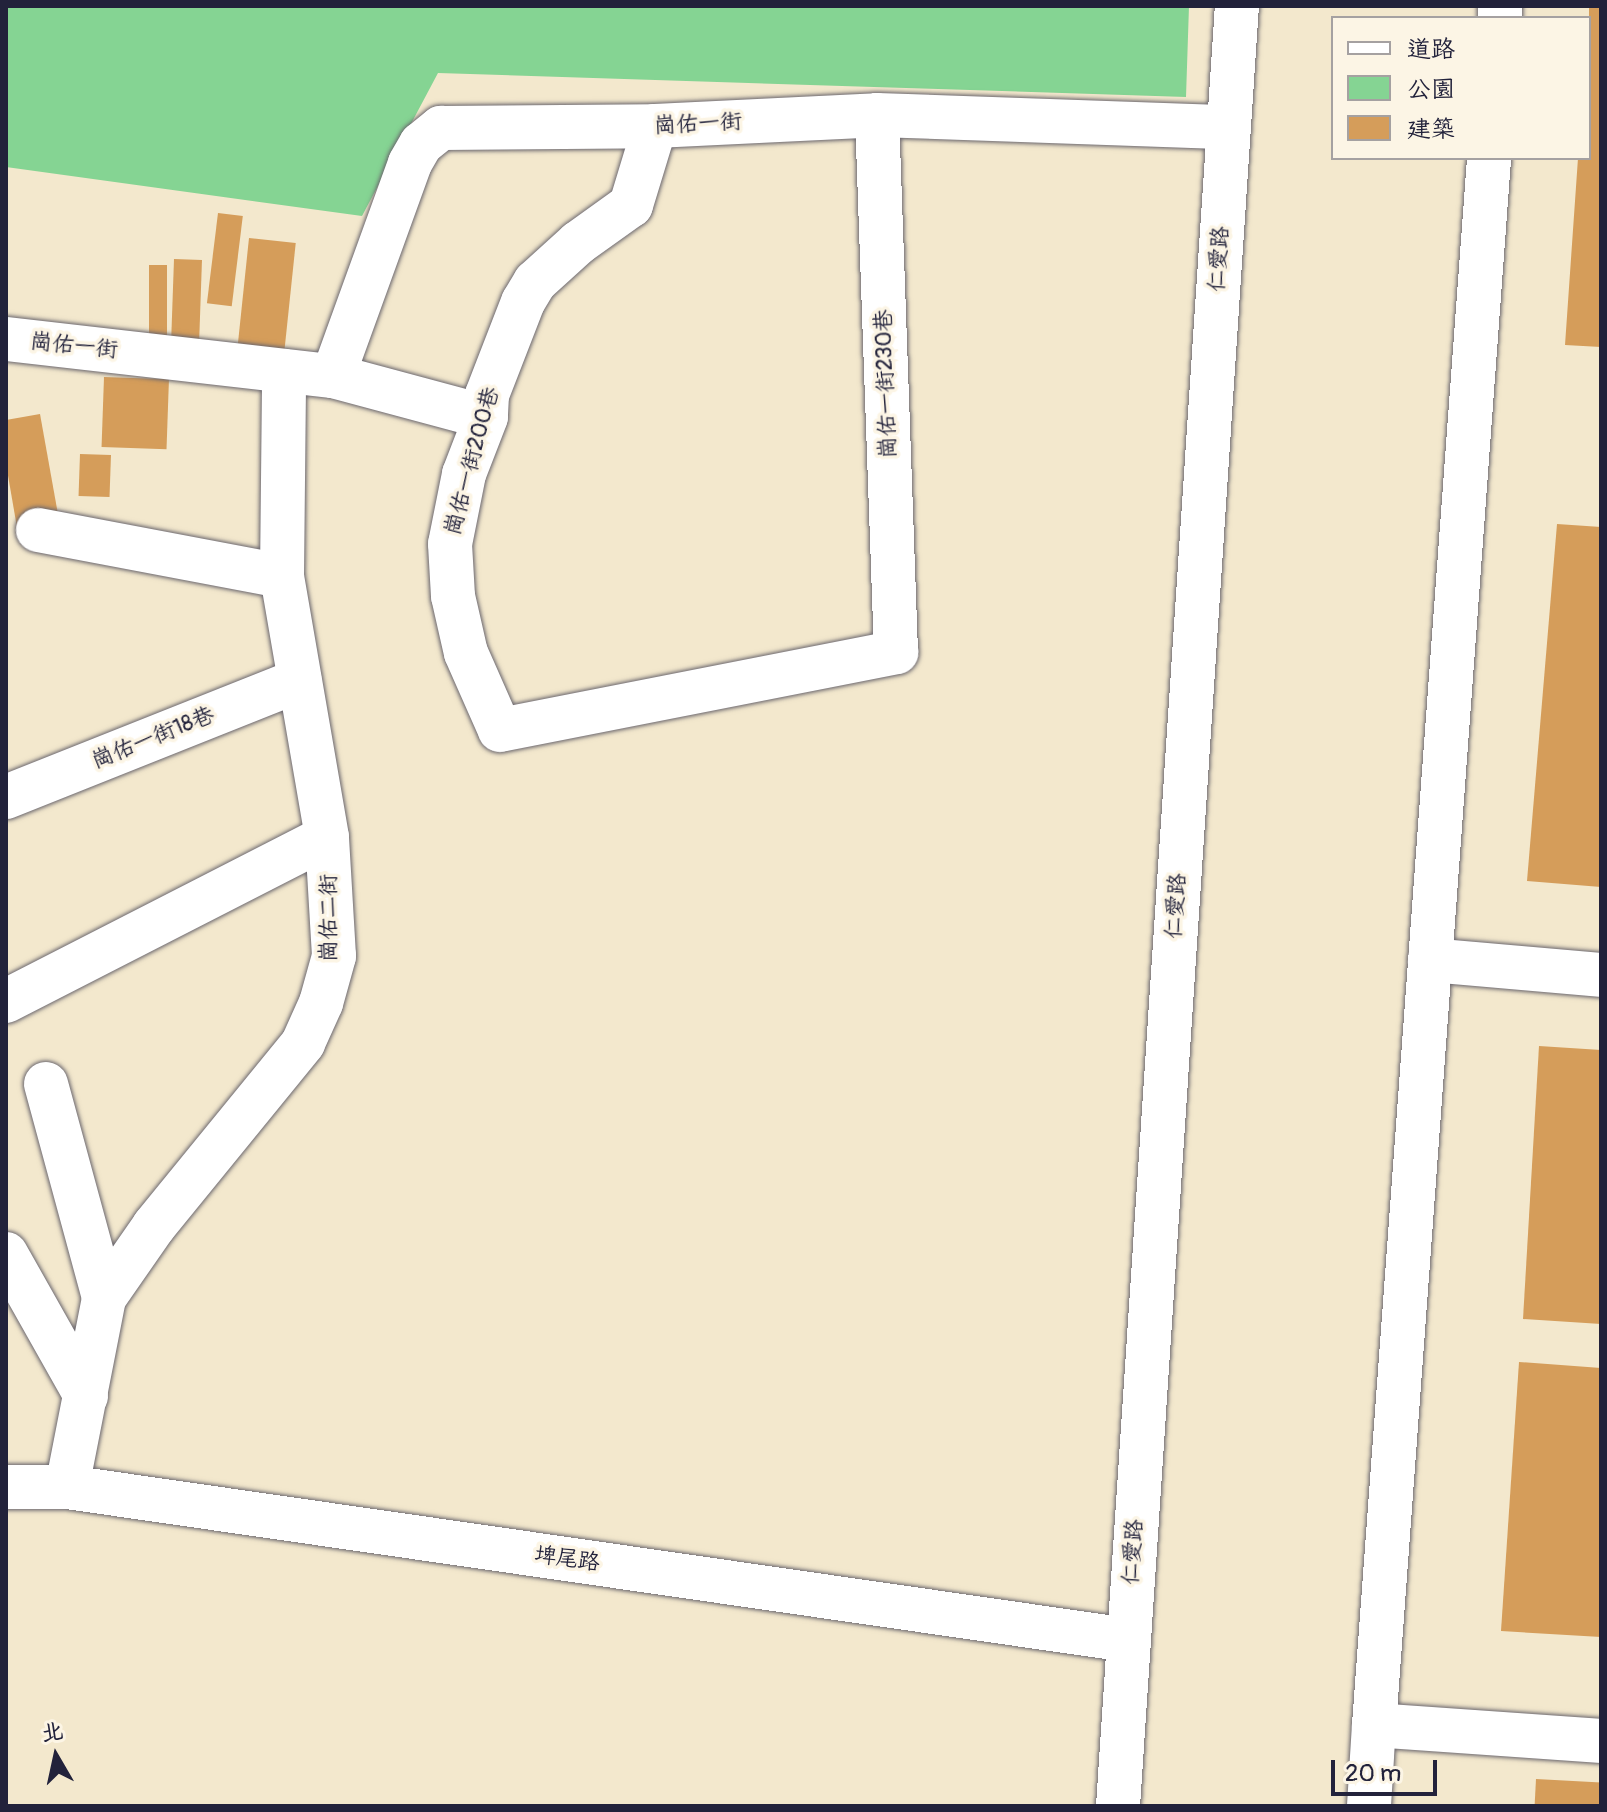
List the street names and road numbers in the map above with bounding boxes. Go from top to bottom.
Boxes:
street label: 崗佑一街 [653,109,743,139]
street label: 仁愛路 [1204,225,1234,293]
street label: 崗佑一街230巷 [870,309,902,459]
street label: 崗佑一街 [29,328,119,364]
street label: 崗佑一街200巷 [440,384,504,538]
street label: 崗佑一街18巷 [88,701,218,775]
street label: 仁愛路 [1161,872,1191,940]
street label: 崗佑二街 [316,874,342,962]
street label: 仁愛路 [1118,1518,1148,1586]
street label: 埤尾路 [532,1541,602,1577]

